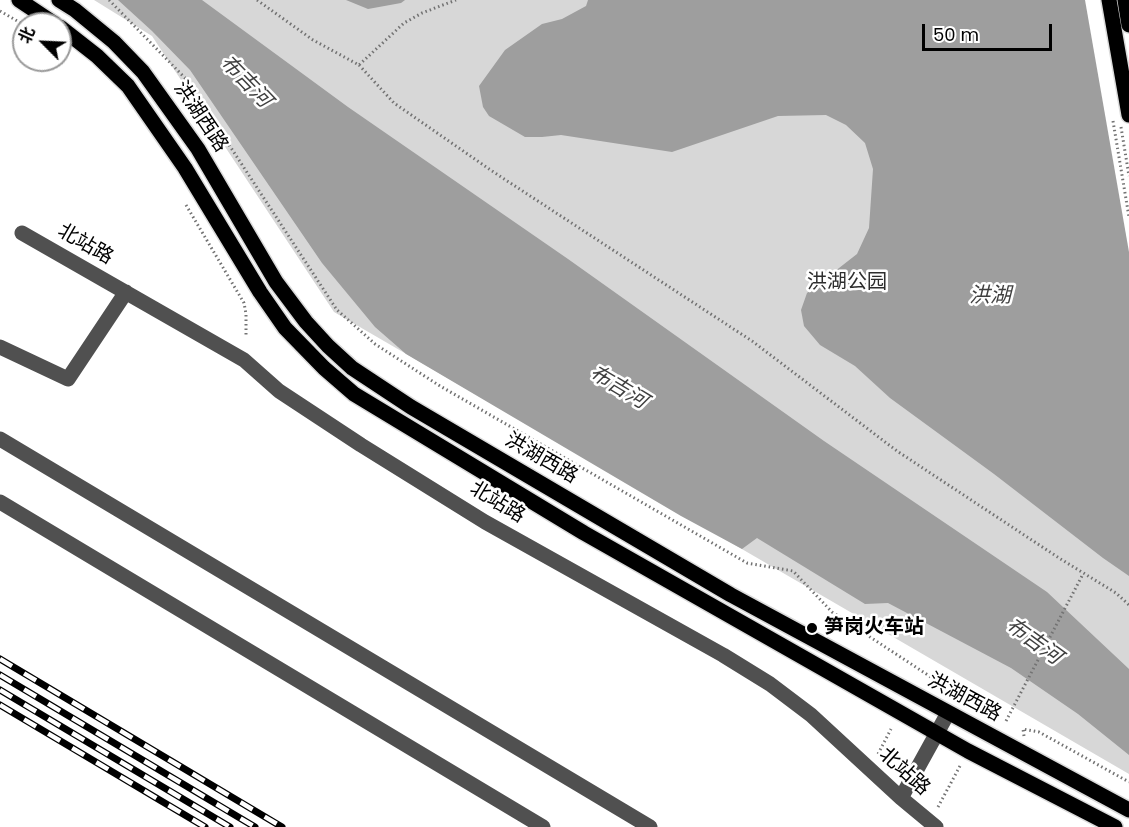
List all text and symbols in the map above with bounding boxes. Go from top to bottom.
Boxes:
north arrow [12,12,72,72]
scale bar [925,12,1056,50]
text: 50 m [933,22,979,47]
text: 北 [13,23,41,47]
water label: 布吉河 [214,51,276,113]
street label: 洪湖西路 [168,77,232,157]
street label: 北站路 [53,220,117,270]
park label: 洪湖公园 [807,271,887,295]
water label: 洪湖 [969,284,1011,310]
water label: 布吉河 [585,361,651,415]
street label: 洪湖西路 [500,429,582,489]
street label: 北站路 [465,477,529,529]
water label: 布吉河 [1000,613,1066,671]
place label: 笋岗火车站 [824,616,924,640]
marker: 笋岗火车站 [805,621,819,635]
street label: 洪湖西路 [923,669,1005,727]
street label: 北站路 [874,743,934,801]

